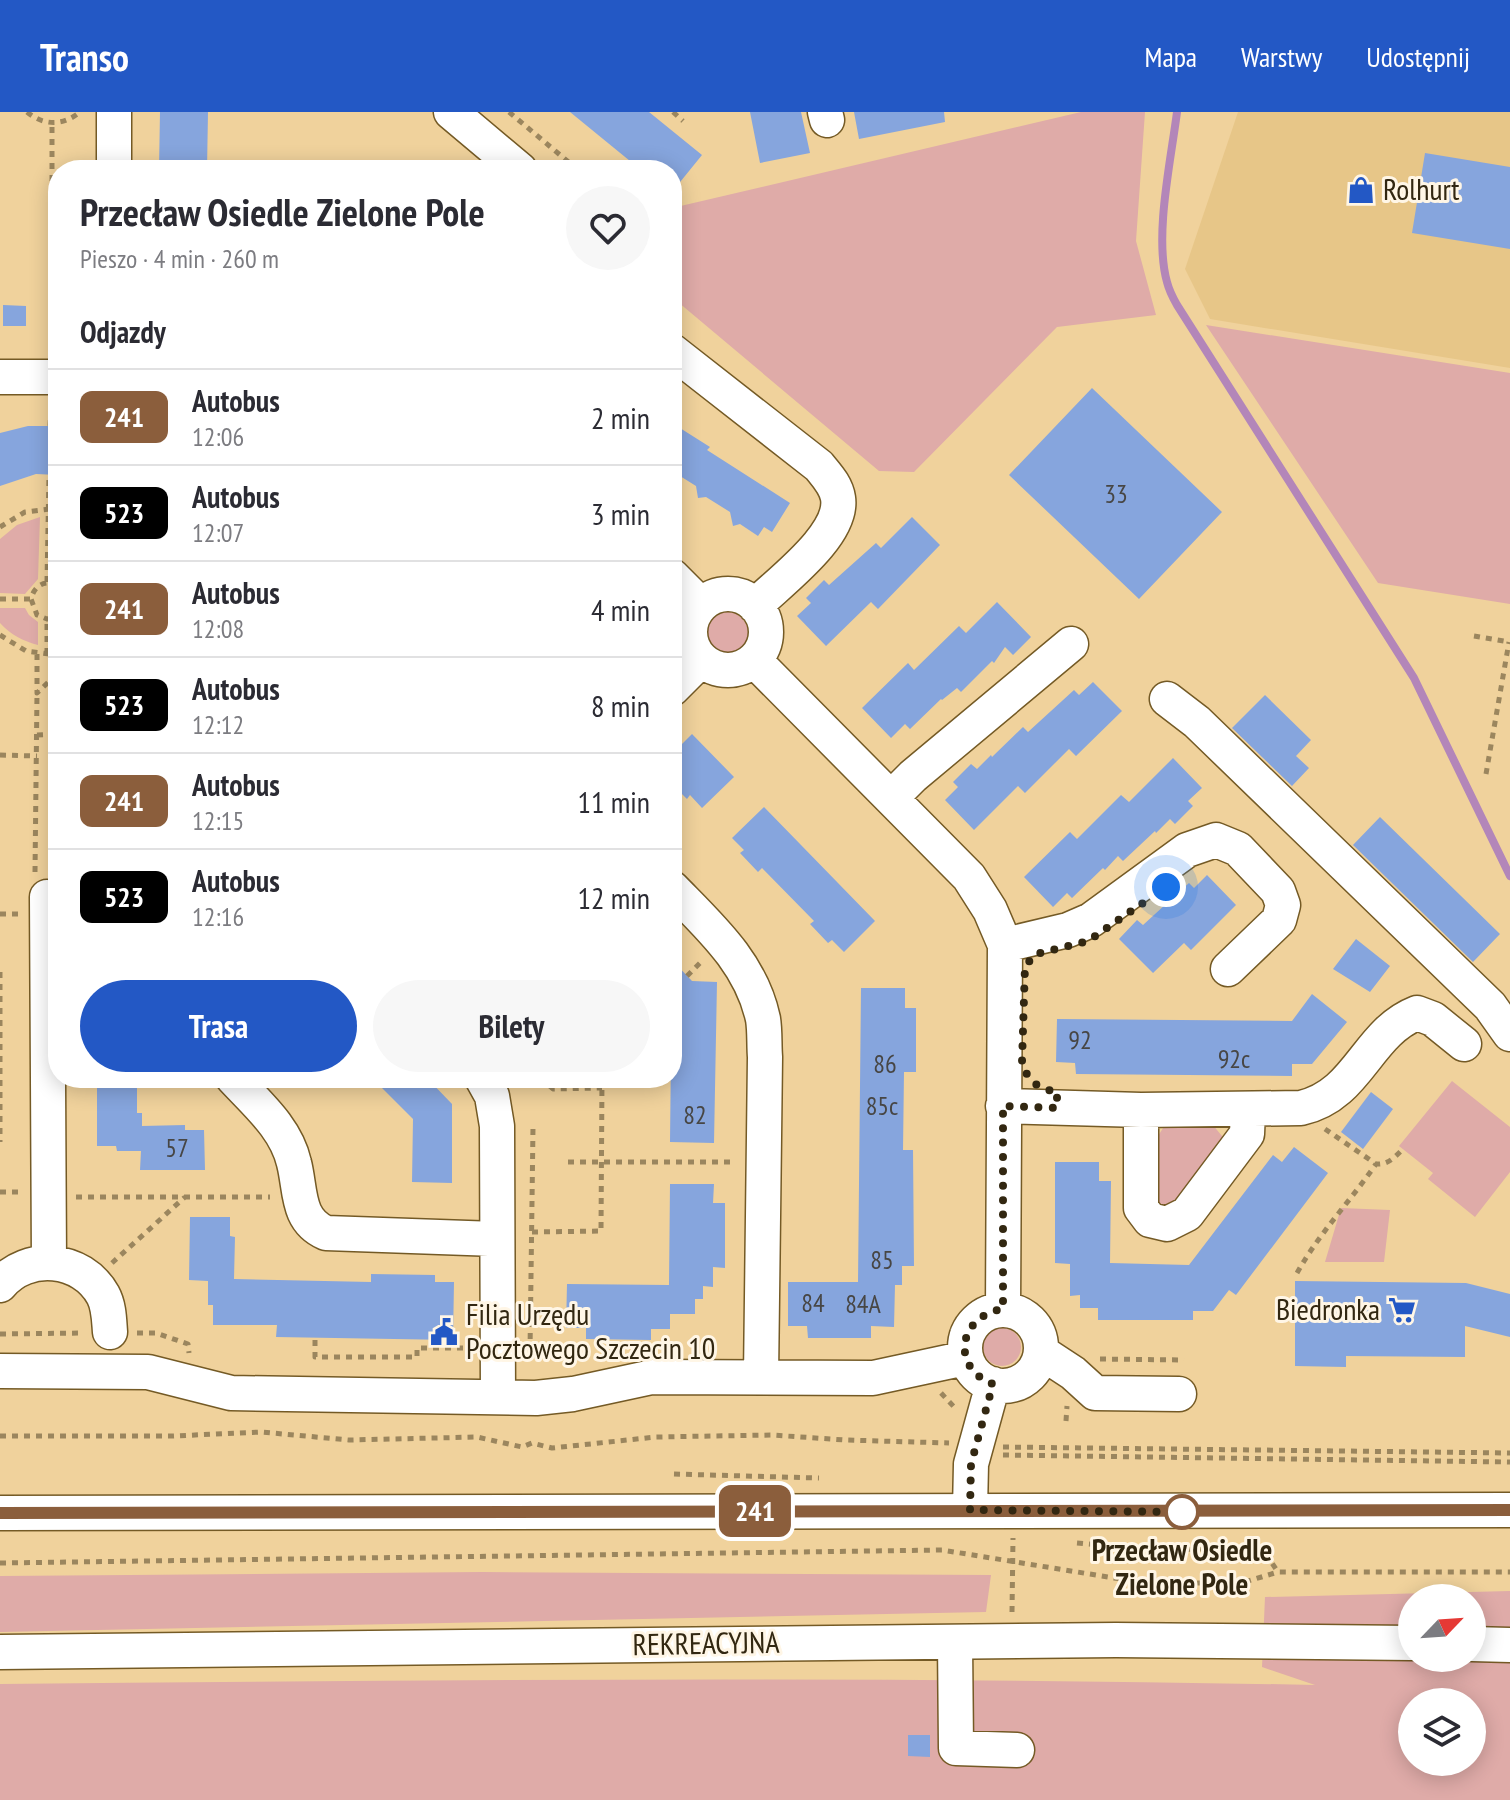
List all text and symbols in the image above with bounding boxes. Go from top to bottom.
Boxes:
text: Transo [40,32,129,81]
text: Mapa [1145,38,1197,75]
text: Warstwy [1241,38,1322,75]
text: Udostępnij [1366,38,1470,75]
place label: Rolhurt [1383,169,1460,208]
shop icon: Rolhurt [1346,175,1376,205]
button: heart [566,186,650,270]
text: Przecław Osiedle Zielone Pole [80,187,485,236]
text: Pieszo · 4 min · 260 m [80,242,279,275]
text: Odjazdy [80,312,166,351]
text: Autobus [192,381,280,420]
text: 241 [104,398,144,435]
text: 2 min [591,398,650,437]
text: 12:06 [192,420,244,453]
text: Autobus [192,477,280,516]
house number: 33 [1104,477,1128,510]
text: 523 [104,494,144,531]
text: 3 min [591,494,650,533]
text: 12:07 [192,516,244,549]
text: Autobus [192,573,280,612]
text: 241 [104,590,144,627]
text: 4 min [591,590,650,629]
text: 12:08 [192,612,244,645]
text: Autobus [192,669,280,708]
text: 523 [104,686,144,723]
text: 8 min [591,686,650,725]
text: 12:12 [192,708,244,741]
text: Autobus [192,765,280,804]
text: 241 [104,782,144,819]
text: 11 min [577,782,650,821]
text: 12:15 [192,804,244,837]
text: Autobus [192,861,280,900]
your location [1146,867,1186,907]
text: 523 [104,878,144,915]
text: 12 min [577,878,650,917]
text: 12:16 [192,900,244,933]
button: Trasa [80,980,357,1072]
button: Bilety [373,980,650,1072]
house number: 92 [1068,1023,1092,1056]
house number: 92c [1218,1042,1250,1075]
house number: 86 [873,1047,897,1080]
house number: 85c [866,1089,898,1122]
house number: 82 [683,1098,707,1131]
house number: 57 [165,1131,189,1164]
house number: 85 [870,1243,894,1276]
house number: 84 [801,1286,825,1319]
house number: 84A [845,1287,882,1320]
place label: Biedronka [1276,1289,1380,1328]
place label: Filia Urzędu Pocztowego Szczecin 10 [466,1294,715,1367]
supermarket icon: Biedronka [1387,1295,1417,1325]
public building icon: Filia Urzędu Pocztowego Szczecin 10 [429,1317,459,1347]
line badge: 241 [709,1485,801,1537]
text: 241 [735,1492,775,1529]
marker: Przecław Osiedle Zielone Pole [1165,1495,1199,1529]
place label: Przecław Osiedle Zielone Pole [1092,1530,1272,1603]
north arrow [1398,1584,1486,1672]
map controls [1398,1584,1486,1776]
street label: REKREACYJNA [632,1622,781,1663]
button: layers [1398,1688,1486,1776]

